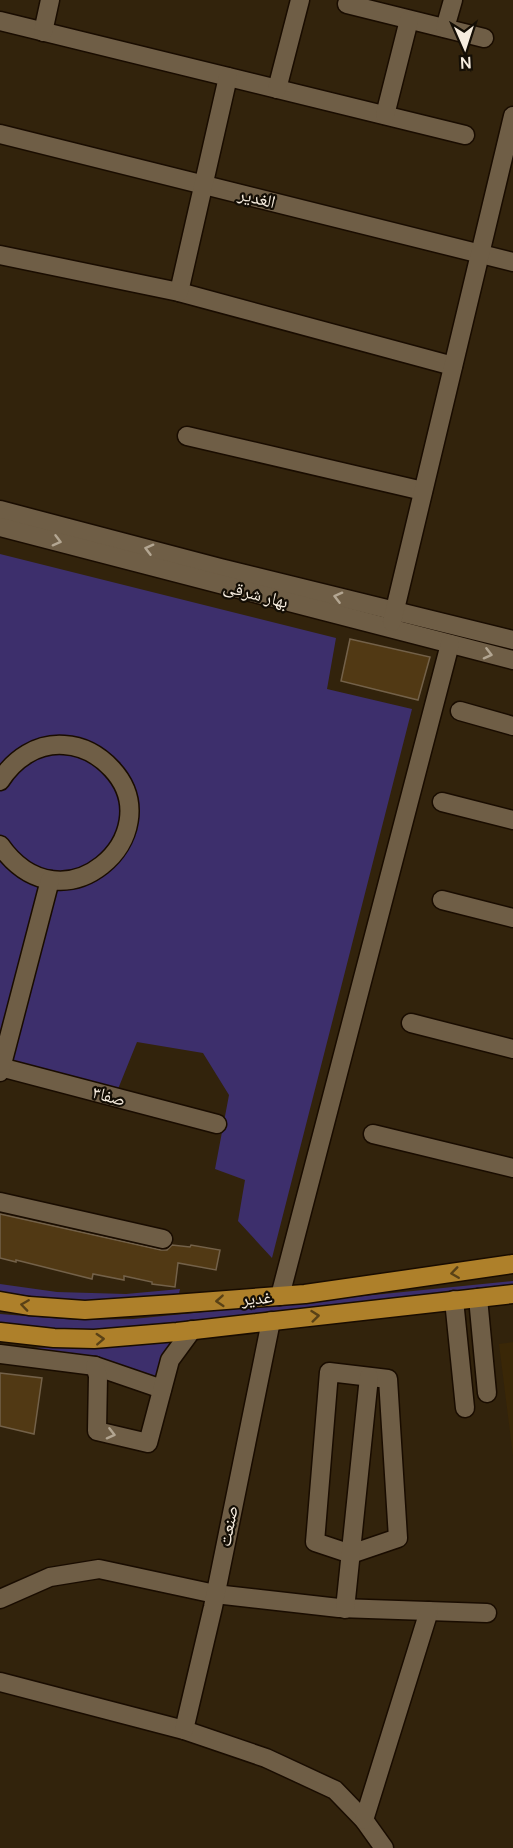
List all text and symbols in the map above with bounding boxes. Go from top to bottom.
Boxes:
north arrow [435,18,495,78]
text: N [459,52,472,74]
street label: الغدیر [235,181,278,213]
one-way arrow [51,534,61,547]
one-way arrow [144,544,155,556]
street label: بهار شرقی [221,573,291,613]
one-way arrow [333,591,343,604]
one-way arrow [483,646,493,659]
street label: صفا۳ [90,1079,129,1111]
one-way arrow [450,1266,460,1278]
street label: غدیر [240,1284,273,1310]
one-way arrow [215,1294,224,1307]
one-way arrow [21,1299,30,1311]
one-way arrow [310,1310,319,1323]
one-way arrow [96,1332,105,1345]
one-way arrow [106,1427,116,1440]
street label: صنعت [211,1503,243,1548]

